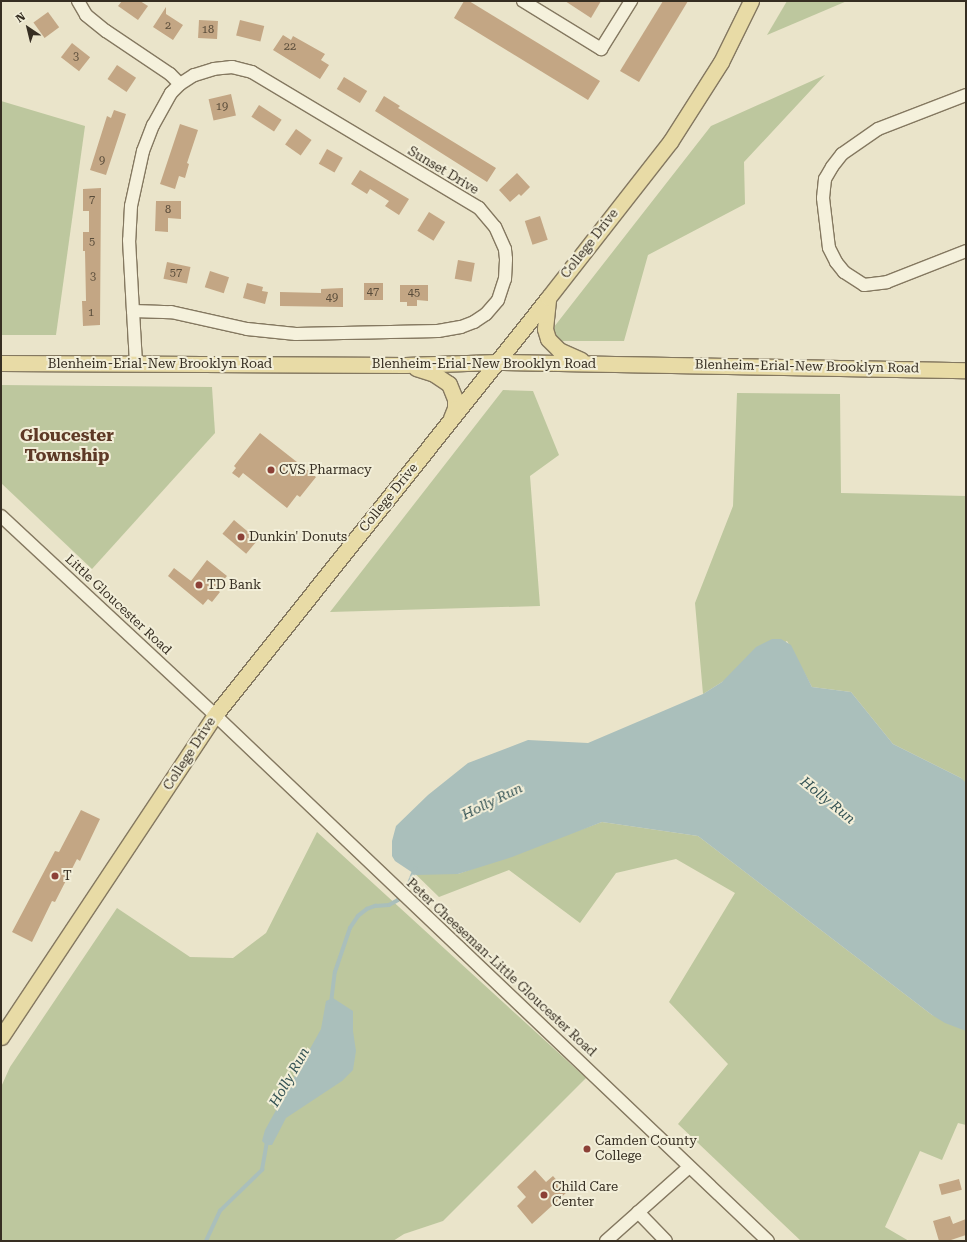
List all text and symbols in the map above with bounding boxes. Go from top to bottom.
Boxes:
north arrow [8,8,48,48]
text: N [14,10,28,26]
house number: 2 [165,19,171,33]
house number: 18 [202,23,214,37]
house number: 22 [284,40,296,54]
house number: 3 [73,50,79,64]
house number: 19 [216,100,228,114]
street label: Sunset Drive [405,144,481,198]
house number: 9 [99,154,105,168]
house number: 7 [89,193,95,207]
house number: 8 [165,203,171,217]
street label: College Drive [558,206,622,282]
house number: 5 [89,235,95,249]
house number: 57 [170,266,182,280]
house number: 3 [90,270,96,284]
house number: 47 [367,285,379,299]
house number: 45 [408,286,420,300]
house number: 49 [326,291,338,305]
house number: 1 [88,306,94,320]
street label: Blenheim-Erial-New Brooklyn Road [48,356,272,372]
street label: Blenheim-Erial-New Brooklyn Road [372,356,596,372]
street label: Blenheim-Erial-New Brooklyn Road [695,357,919,377]
district label: Gloucester Township [20,426,114,466]
street label: College Drive [357,460,421,536]
place label: CVS Pharmacy [279,462,372,478]
marker: CVS Pharmacy [266,465,276,475]
place label: Dunkin' Donuts [249,529,347,545]
marker: Dunkin' Donuts [236,532,246,542]
street label: Little Gloucester Road [62,552,174,658]
place label: TD Bank [207,577,261,593]
marker: TD Bank [194,580,204,590]
street label: College Drive [161,715,219,793]
water label: Holly Run [797,773,859,827]
water label: Holly Run [459,779,525,823]
place label: T [63,868,72,884]
marker: T [50,871,60,881]
street label: Peter Cheeseman-Little Gloucester Road [403,876,599,1060]
water label: Holly Run [265,1044,313,1110]
place label: Camden County College [595,1134,697,1165]
marker: Camden County College [582,1144,592,1154]
place label: Child Care Center [552,1180,618,1211]
marker: Child Care Center [539,1190,549,1200]

